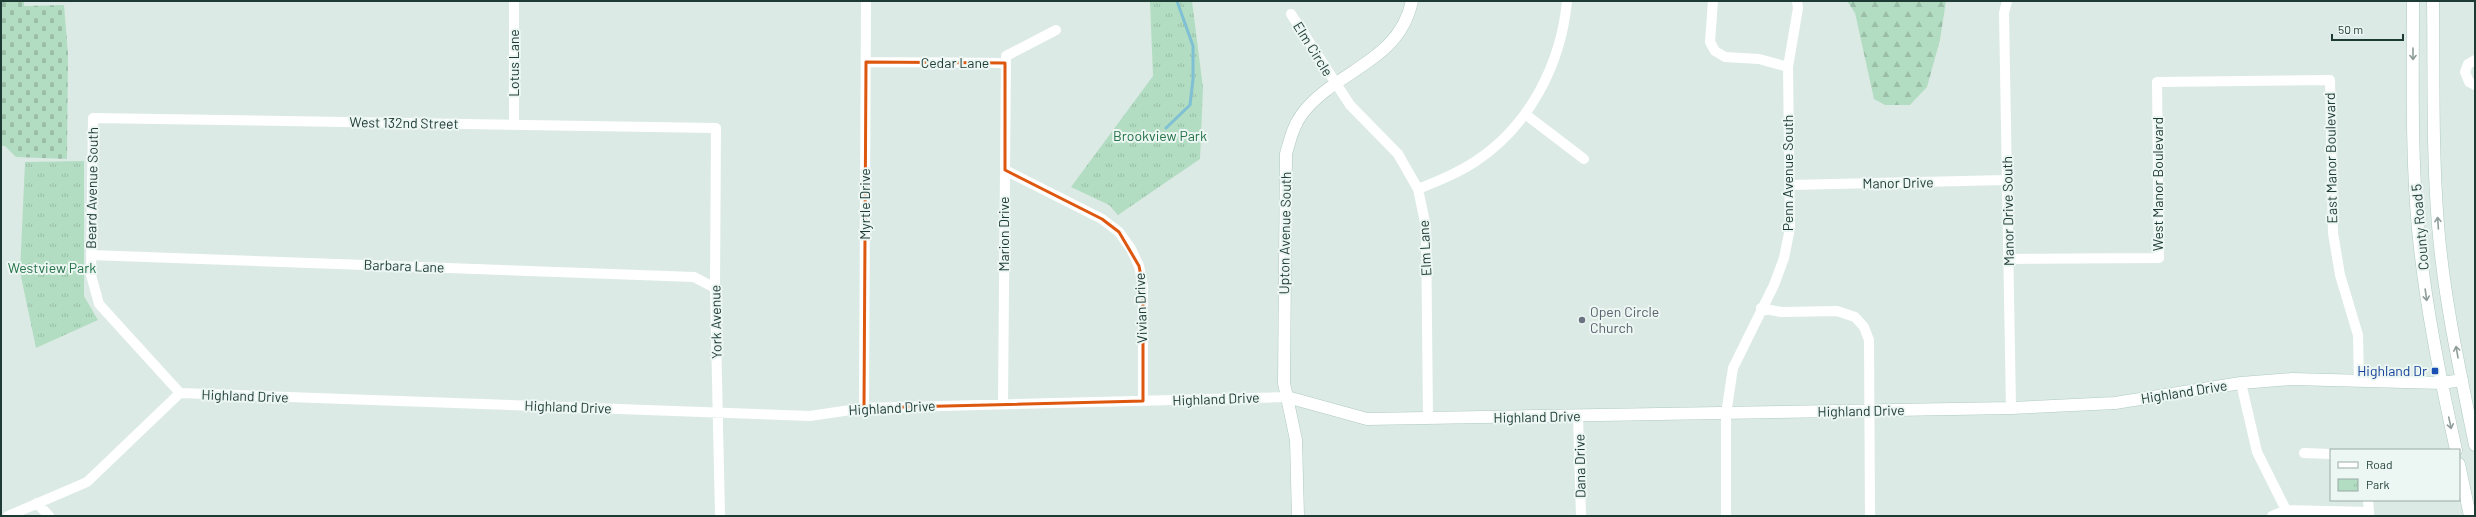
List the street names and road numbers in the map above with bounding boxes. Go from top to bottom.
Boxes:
street label: Elm Circle [1290,18,1337,79]
street label: Lotus Lane [505,29,522,97]
street label: Cedar Lane [921,54,989,71]
street label: East Manor Boulevard [2321,92,2340,224]
street label: West 132nd Street [349,113,459,132]
street label: Penn Avenue South [1779,115,1796,231]
street label: West Manor Boulevard [2149,117,2166,251]
street label: Beard Avenue South [82,127,101,249]
street label: Manor Drive South [1998,156,2017,266]
street label: Myrtle Drive [856,168,873,240]
street label: Upton Avenue South [1275,171,1294,295]
street label: Manor Drive [1862,173,1934,192]
street label: County Road 5 [2407,183,2432,271]
street label: Marion Drive [995,197,1012,272]
street label: Elm Lane [1415,220,1434,276]
street label: Barbara Lane [363,256,445,275]
street label: Vivian Drive [1131,272,1150,344]
street label: York Avenue [706,285,725,359]
street label: Highland Drive [2140,376,2228,407]
street label: Highland Drive [201,385,289,406]
street label: Highland Drive [1172,388,1260,409]
street label: Highland Drive [524,396,612,417]
street label: Highland Drive [848,397,936,418]
street label: Highland Drive [1817,401,1905,420]
street label: Highland Drive [1493,407,1581,426]
street label: Dana Drive [1570,434,1589,498]

